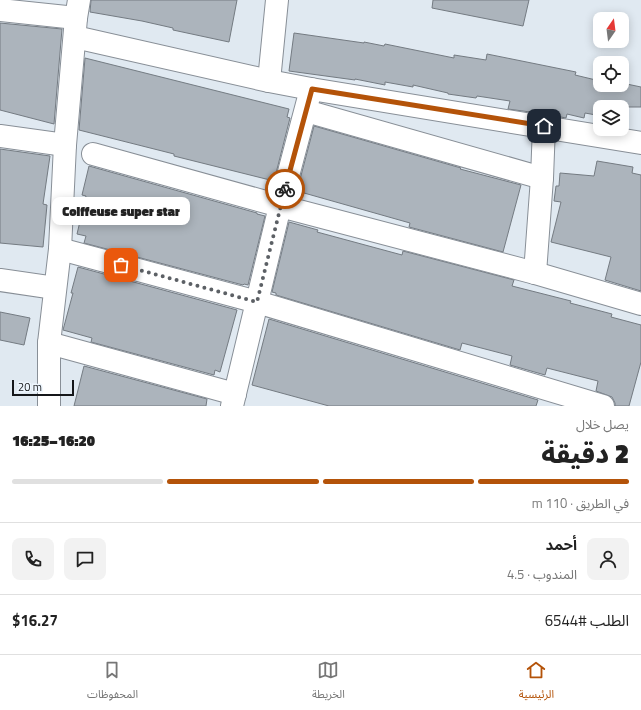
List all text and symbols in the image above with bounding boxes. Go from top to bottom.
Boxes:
north arrow [593,12,629,48]
map controls [593,12,629,136]
button: locate [593,56,629,92]
button: layers [593,100,629,136]
pin [527,109,561,143]
icon: home [533,115,555,137]
courier [265,169,305,209]
icon: bike [274,178,296,200]
callout: Coiffeuse super star [52,197,190,225]
text: Coiffeuse super star [62,201,180,221]
pin [104,248,138,282]
icon: bag [110,254,132,276]
scale bar [12,378,74,397]
text: 20 m [18,379,42,395]
text: يصل خلال [576,414,629,434]
text: 16:20–16:25 [12,429,95,452]
text: 2 دقيقة [541,434,629,473]
text: في الطريق · 110 m [532,493,629,513]
text: أحمد [546,533,577,556]
button: phone [12,538,54,580]
button: chat [64,538,106,580]
button: person [587,538,629,580]
text: المندوب · 4.5 [507,564,577,584]
text: $16.27 [12,609,58,632]
text: الطلب #6544 [545,609,629,632]
tab: المحفوظات [87,659,138,706]
tab: الخريطة [312,659,345,706]
tab: الرئيسية [519,659,554,706]

